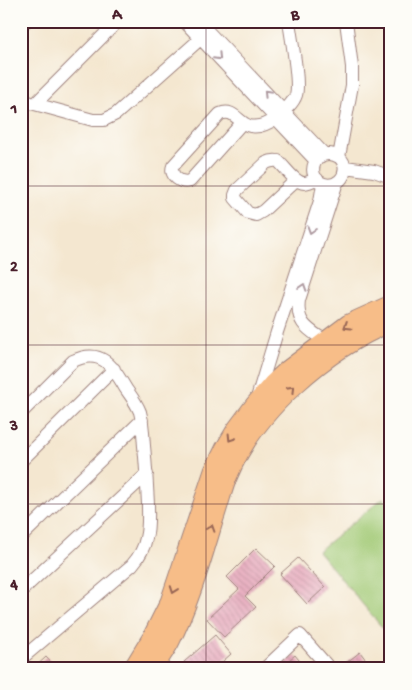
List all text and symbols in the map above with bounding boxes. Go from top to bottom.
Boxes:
text: A [111,7,123,26]
text: B [290,7,300,26]
one-way arrow [212,51,221,60]
one-way arrow [264,90,273,99]
text: 1 [10,101,17,120]
one-way arrow [307,226,317,234]
text: 2 [10,259,18,278]
one-way arrow [298,284,308,292]
one-way arrow [343,320,352,329]
one-way arrow [285,386,294,395]
text: 3 [9,418,18,437]
one-way arrow [228,433,238,442]
one-way arrow [206,524,216,533]
text: 4 [9,577,18,596]
one-way arrow [170,585,180,593]

